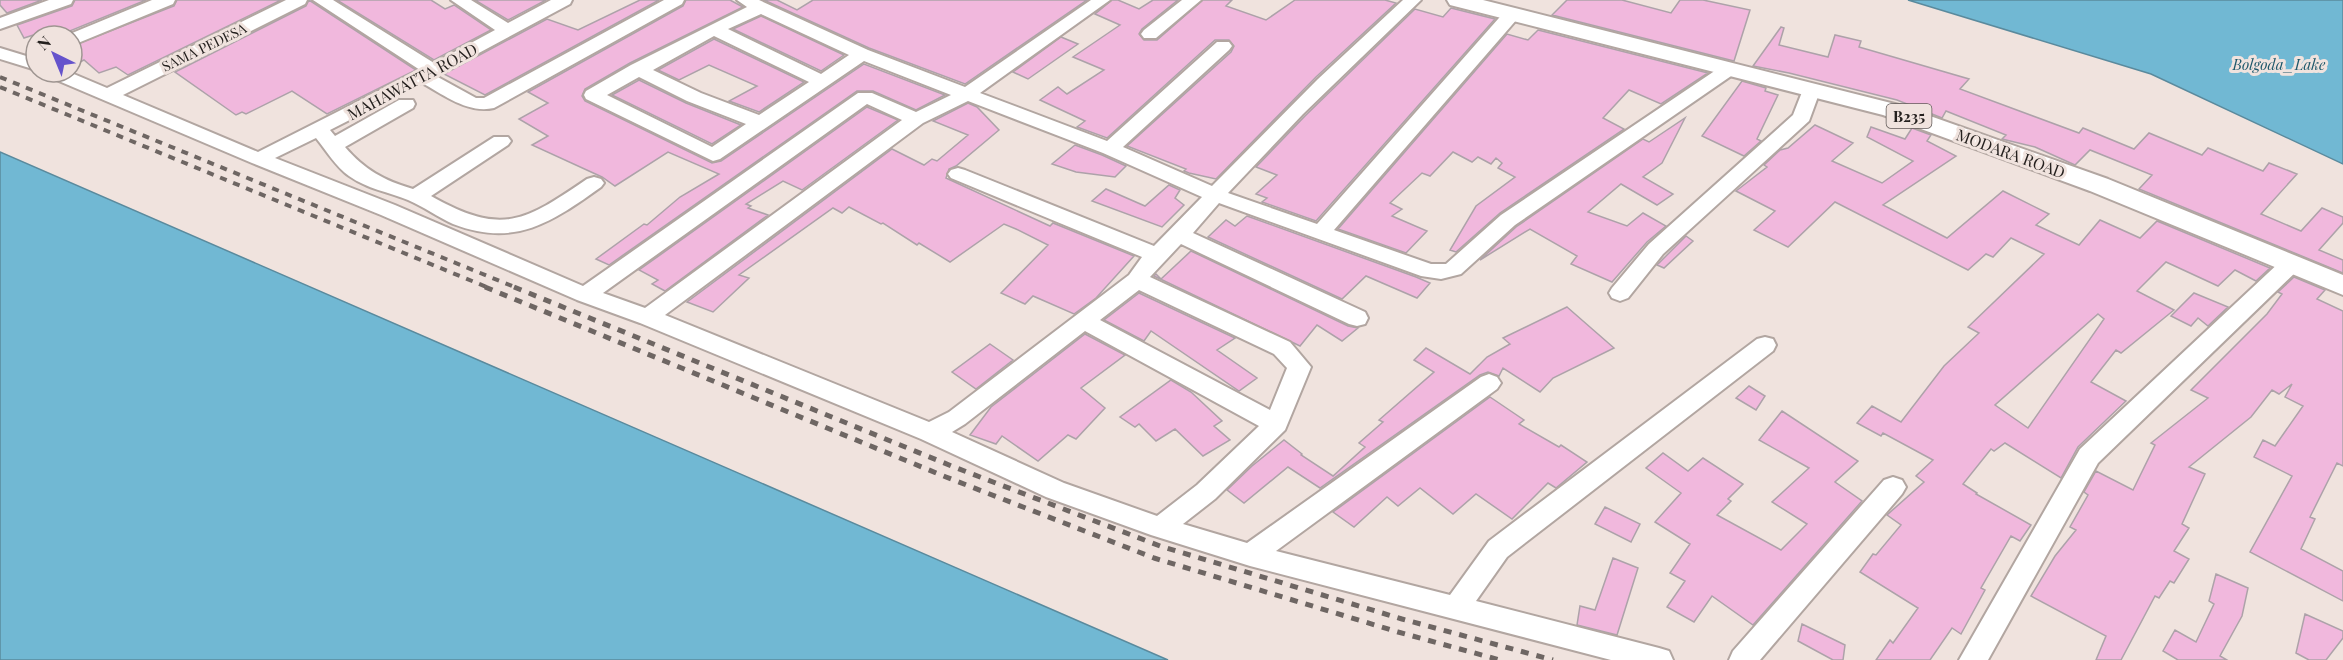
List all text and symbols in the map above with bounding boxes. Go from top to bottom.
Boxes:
street label: SAMA PEDESA [158,18,250,76]
north arrow [24,24,84,84]
text: N [32,31,55,54]
street label: MAHAWATTA ROAD [343,38,481,124]
water label: Bolgoda_Lake [2232,54,2326,74]
road number: B235 [1886,104,1932,128]
street label: MODARA ROAD [1954,124,2068,182]

